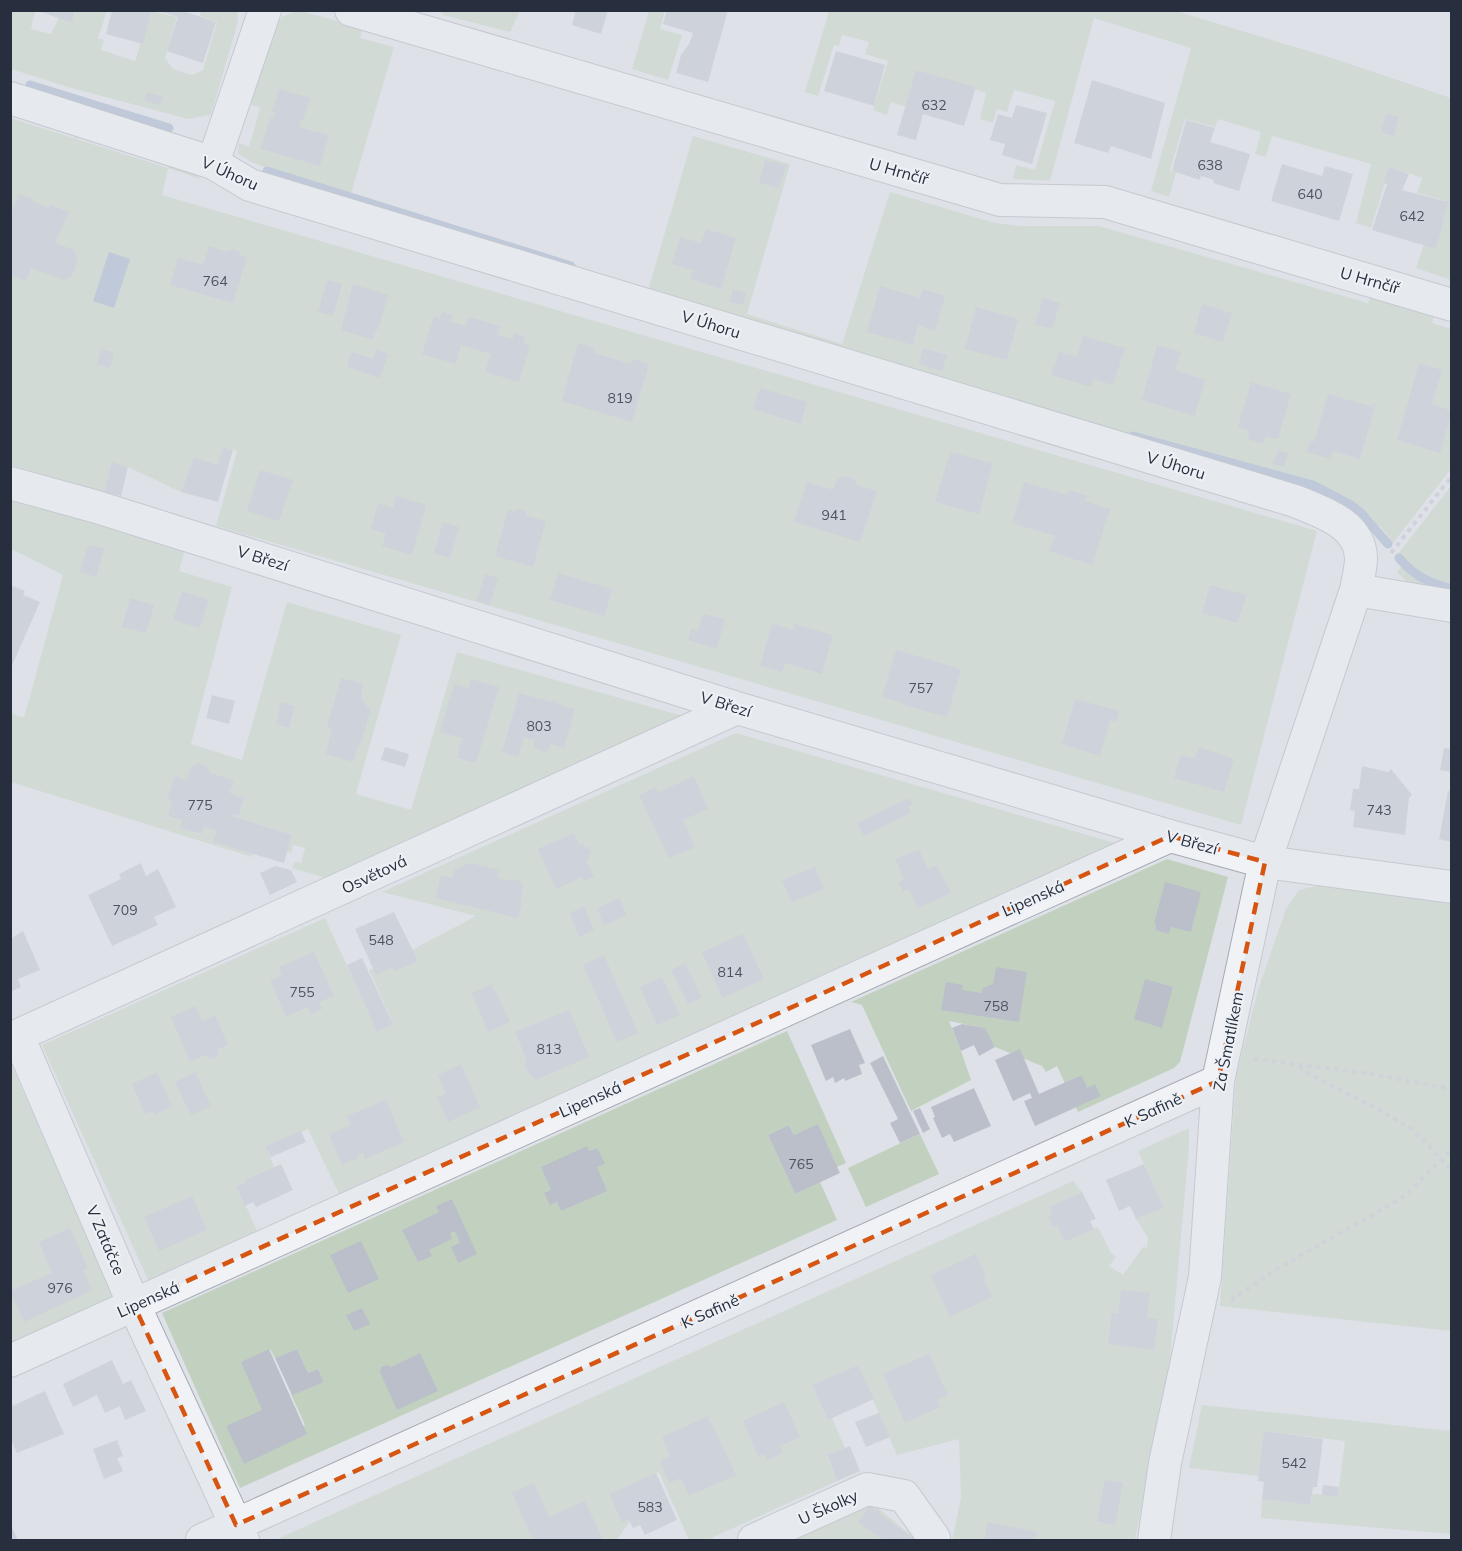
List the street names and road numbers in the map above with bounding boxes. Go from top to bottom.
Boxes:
street label: V Úhoru [198,152,262,194]
street label: U Hrnčíř [867,153,931,189]
street label: U Hrnčíř [1338,262,1402,298]
street label: V Úhoru [679,306,743,342]
street label: V Úhoru [1144,447,1208,483]
street label: V Březí [235,541,292,576]
street label: V Březí [698,687,755,722]
street label: V Březí [1164,826,1221,859]
street label: Osvětová [338,850,410,898]
street label: Lipenská [999,875,1067,921]
street label: Za Šmatlíkem [1209,990,1247,1092]
street label: Lipenská [556,1076,624,1122]
street label: K Safině [1121,1088,1185,1132]
street label: V Zatáčce [82,1202,130,1278]
street label: Lipenská [114,1276,182,1322]
street label: K Safině [678,1289,742,1333]
street label: U Školky [795,1485,861,1529]

